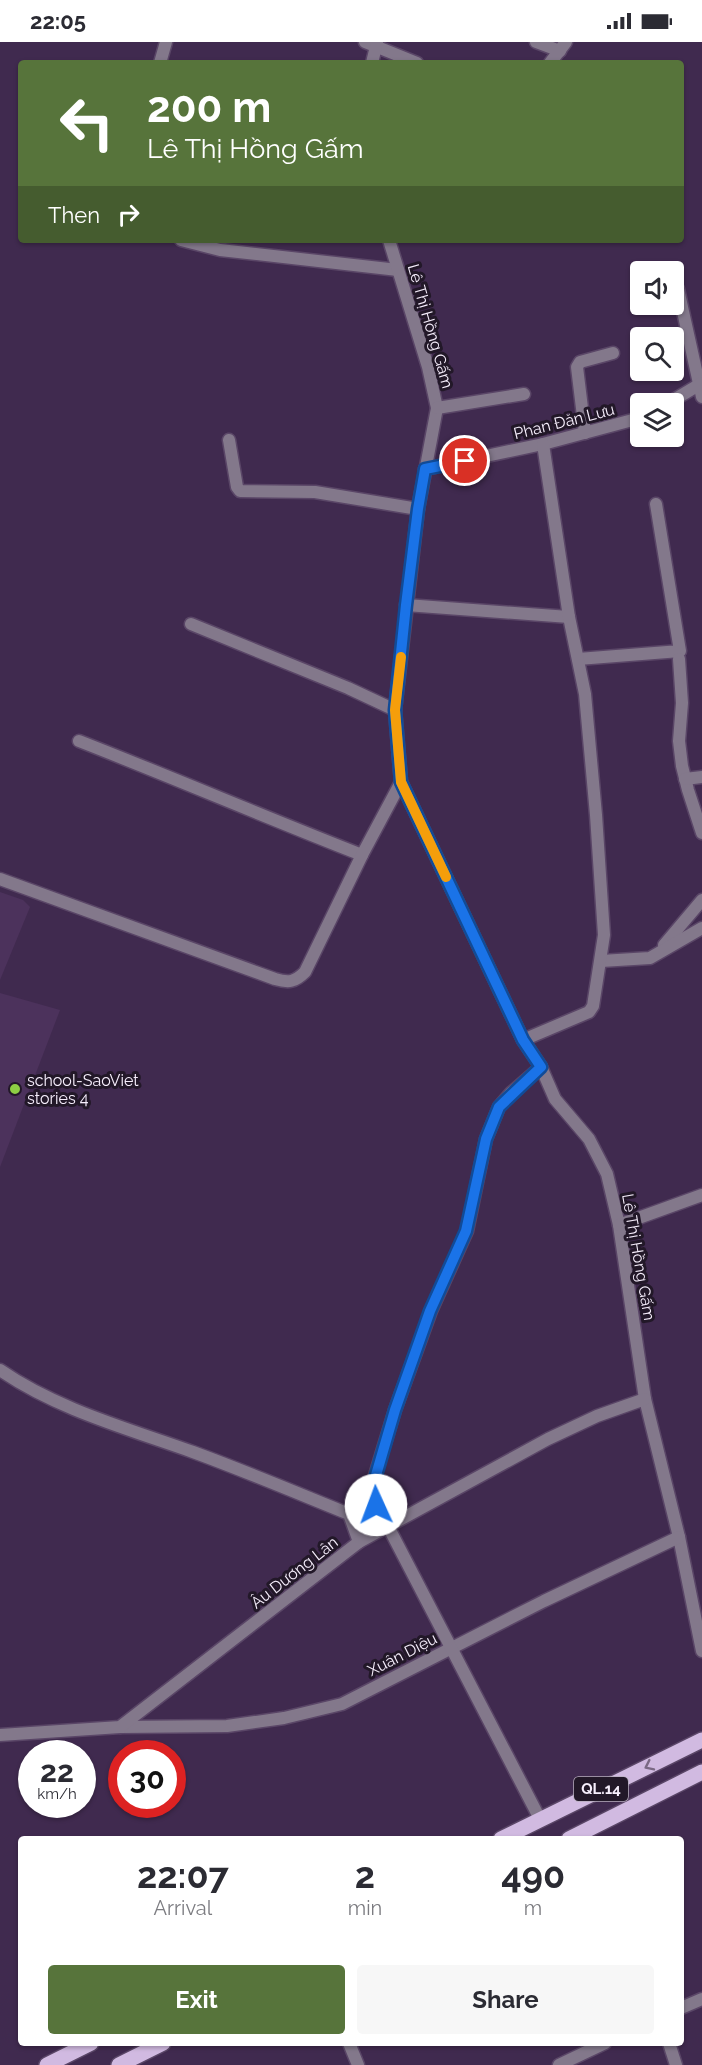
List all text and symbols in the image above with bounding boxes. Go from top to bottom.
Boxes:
text: 22:05 [30,8,86,34]
text: 200 m [147,83,271,132]
icon: left [48,84,126,162]
text: Lê Thị Hồng Gấm [147,133,364,164]
icon: right [112,198,145,231]
text: Then [48,202,100,228]
map controls [630,261,684,447]
button: sound [630,261,684,315]
street label: Lê Thị Hồng Gấm [404,262,457,390]
button: search [630,327,684,381]
button: layers [630,393,684,447]
street label: Phan Đăn Lưu [512,400,617,443]
pin [439,435,490,486]
icon: arrive [448,444,481,477]
place label: school-SaoViet stories 4 [27,1071,139,1108]
marker: school-SaoViet stories 4 [8,1082,22,1096]
street label: Lê Thị Hồng Gấm [618,1192,659,1322]
position arrow [344,1473,408,1537]
street label: Âu Dương Lân [246,1532,342,1612]
street label: Xuân Diệu [364,1629,440,1680]
speed limit sign: 30 [108,1740,186,1818]
text: 22 [40,1754,74,1789]
one-way arrow [645,1759,656,1770]
road number: QL.14 [574,1777,628,1801]
text: km/h [37,1785,77,1803]
text: 22:07 [137,1854,229,1896]
text: 2 [355,1854,375,1896]
text: 490 [501,1854,565,1896]
text: Arrival [154,1896,212,1920]
text: min [348,1896,382,1920]
text: m [524,1896,542,1920]
button: Exit [48,1965,345,2034]
button: Share [357,1965,654,2034]

